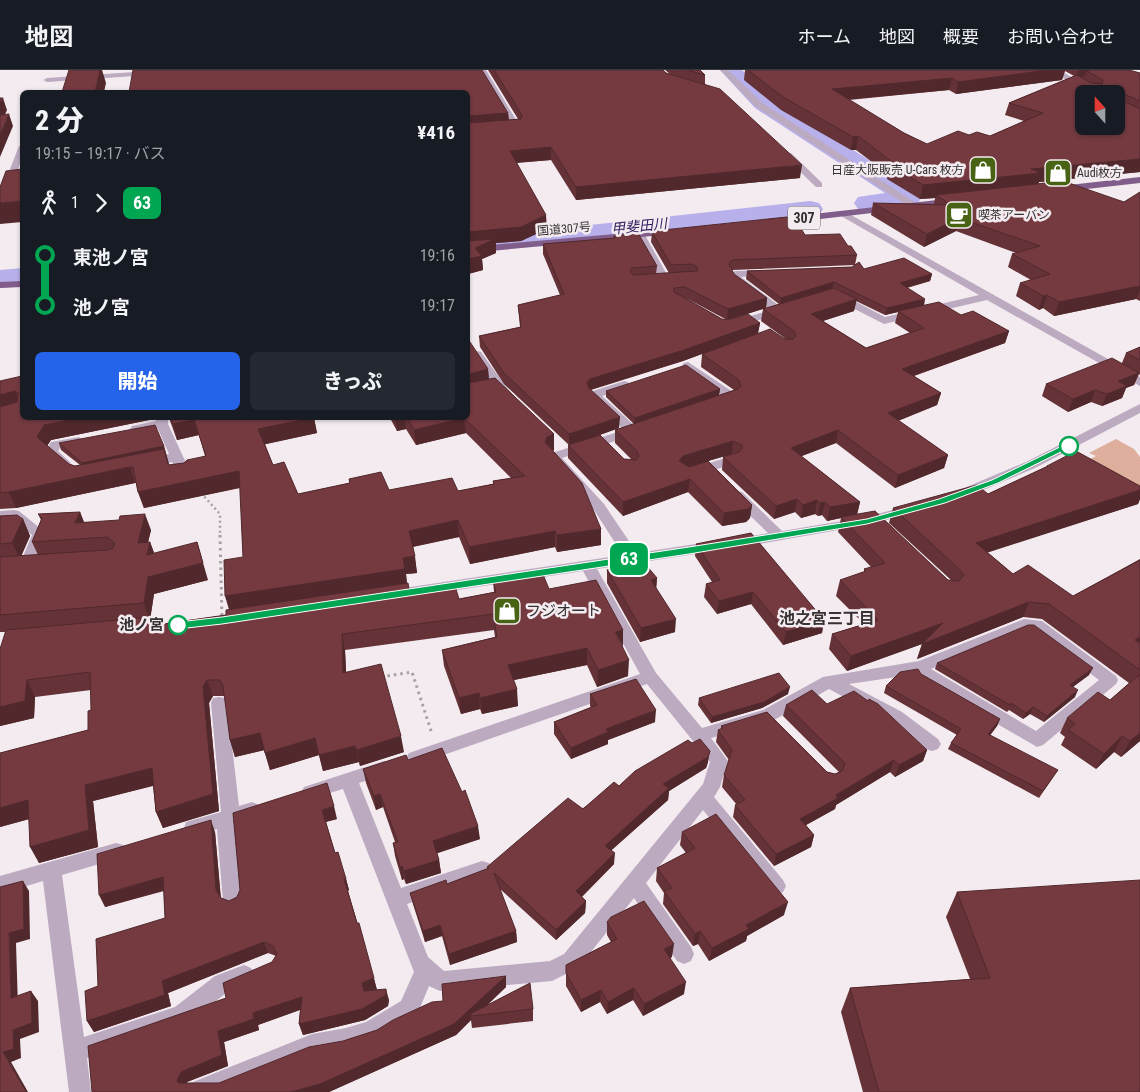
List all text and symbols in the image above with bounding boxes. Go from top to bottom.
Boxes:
text: 地図 [25,23,73,51]
text: ホーム [798,26,851,47]
text: 地図 [879,26,915,47]
text: 概要 [943,26,979,47]
text: お問い合わせ [1007,26,1115,47]
north arrow [1075,85,1125,135]
map controls [1075,85,1125,135]
text: 2 分 [35,104,84,137]
text: ¥416 [417,121,455,144]
text: 19:15 – 19:17 · バス [35,144,165,163]
shop icon: 日産大阪販売 U-Cars 枚方 [968,155,998,185]
shop icon: Audi枚方 [1043,158,1073,188]
place label: 日産大阪販売 U-Cars 枚方 [831,163,964,177]
place label: Audi枚方 [1077,166,1122,180]
icon: walk [35,189,63,217]
icon: forward [87,189,115,217]
text: 63 [133,192,151,213]
text: 1 [71,193,79,212]
cafe icon: 喫茶アーバン [944,200,974,230]
road number: 307 [788,206,820,230]
place label: 喫茶アーバン [978,208,1050,222]
water label: 甲斐田川 [610,215,670,237]
street label: 国道307号 [537,220,591,238]
text: 東池ノ宮 [73,246,149,269]
text: 19:16 [420,246,455,265]
text: 池ノ宮 [73,296,130,319]
text: 19:17 [420,296,455,315]
button: 開始 [35,352,240,410]
button: きっぷ [250,352,455,410]
unlabelled marker [1059,436,1079,456]
line badge: 63 [606,543,652,575]
text: 63 [620,548,638,569]
shop icon: フジオート [492,596,522,626]
place label: フジオート [526,602,601,620]
district label: 池之宮三丁目 [779,609,875,628]
marker: 池ノ宮 [168,615,188,635]
place label: 池ノ宮 [119,616,164,634]

